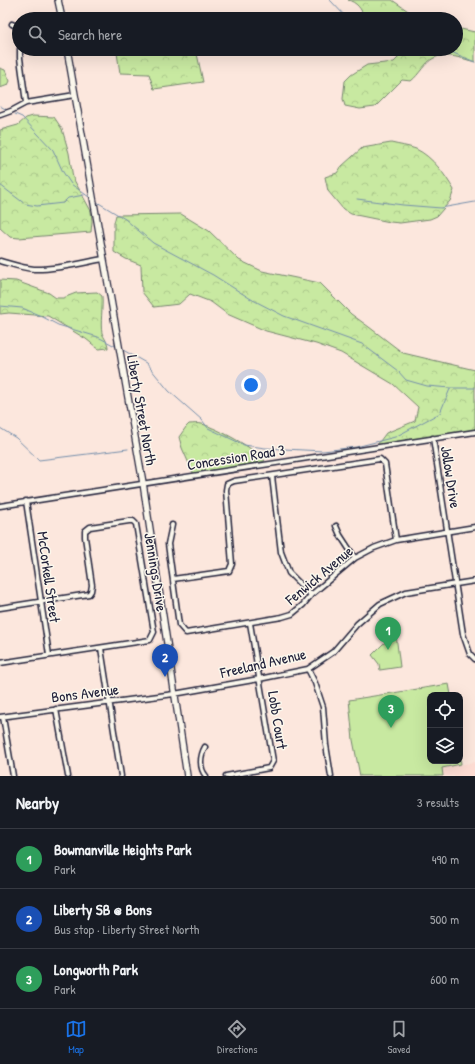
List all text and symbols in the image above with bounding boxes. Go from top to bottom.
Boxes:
search box [12,12,463,56]
icon: search [26,23,48,45]
text: Search here [58,24,122,45]
street label: Liberty Street North [122,353,162,467]
your location [241,375,261,395]
street label: Concession Road 3 [186,439,287,475]
street label: Jollow Drive [436,444,466,510]
street label: McCorkell Street [32,530,66,625]
street label: Jennings Drive [139,531,173,613]
street label: Fenwick Avenue [280,541,357,610]
pin: 1 [375,617,401,650]
street label: Freeland Avenue [217,643,308,683]
pin: 2 [152,644,178,677]
street label: Bons Avenue [50,678,120,708]
street label: Lobb Court [263,689,293,751]
map controls [427,692,463,764]
button: locate [427,692,463,728]
pin: 3 [378,695,404,728]
button: layers [427,728,463,764]
text: Nearby [16,791,59,814]
text: 3 results [417,793,459,811]
text: Bowmanville Heights Park [54,839,192,860]
text: 1 [27,850,31,868]
text: 490 m [432,850,459,868]
text: Park [54,860,76,878]
text: Liberty SB @ Bons [54,899,152,920]
text: 2 [26,910,32,928]
text: 500 m [430,910,459,928]
text: Bus stop · Liberty Street North [54,920,199,938]
text: Longworth Park [54,959,138,980]
text: 3 [26,970,32,988]
text: 600 m [430,970,459,988]
text: Park [54,980,76,998]
tab: Map [65,1018,87,1056]
tab: Directions [217,1018,258,1056]
tab: Saved [388,1018,410,1056]

